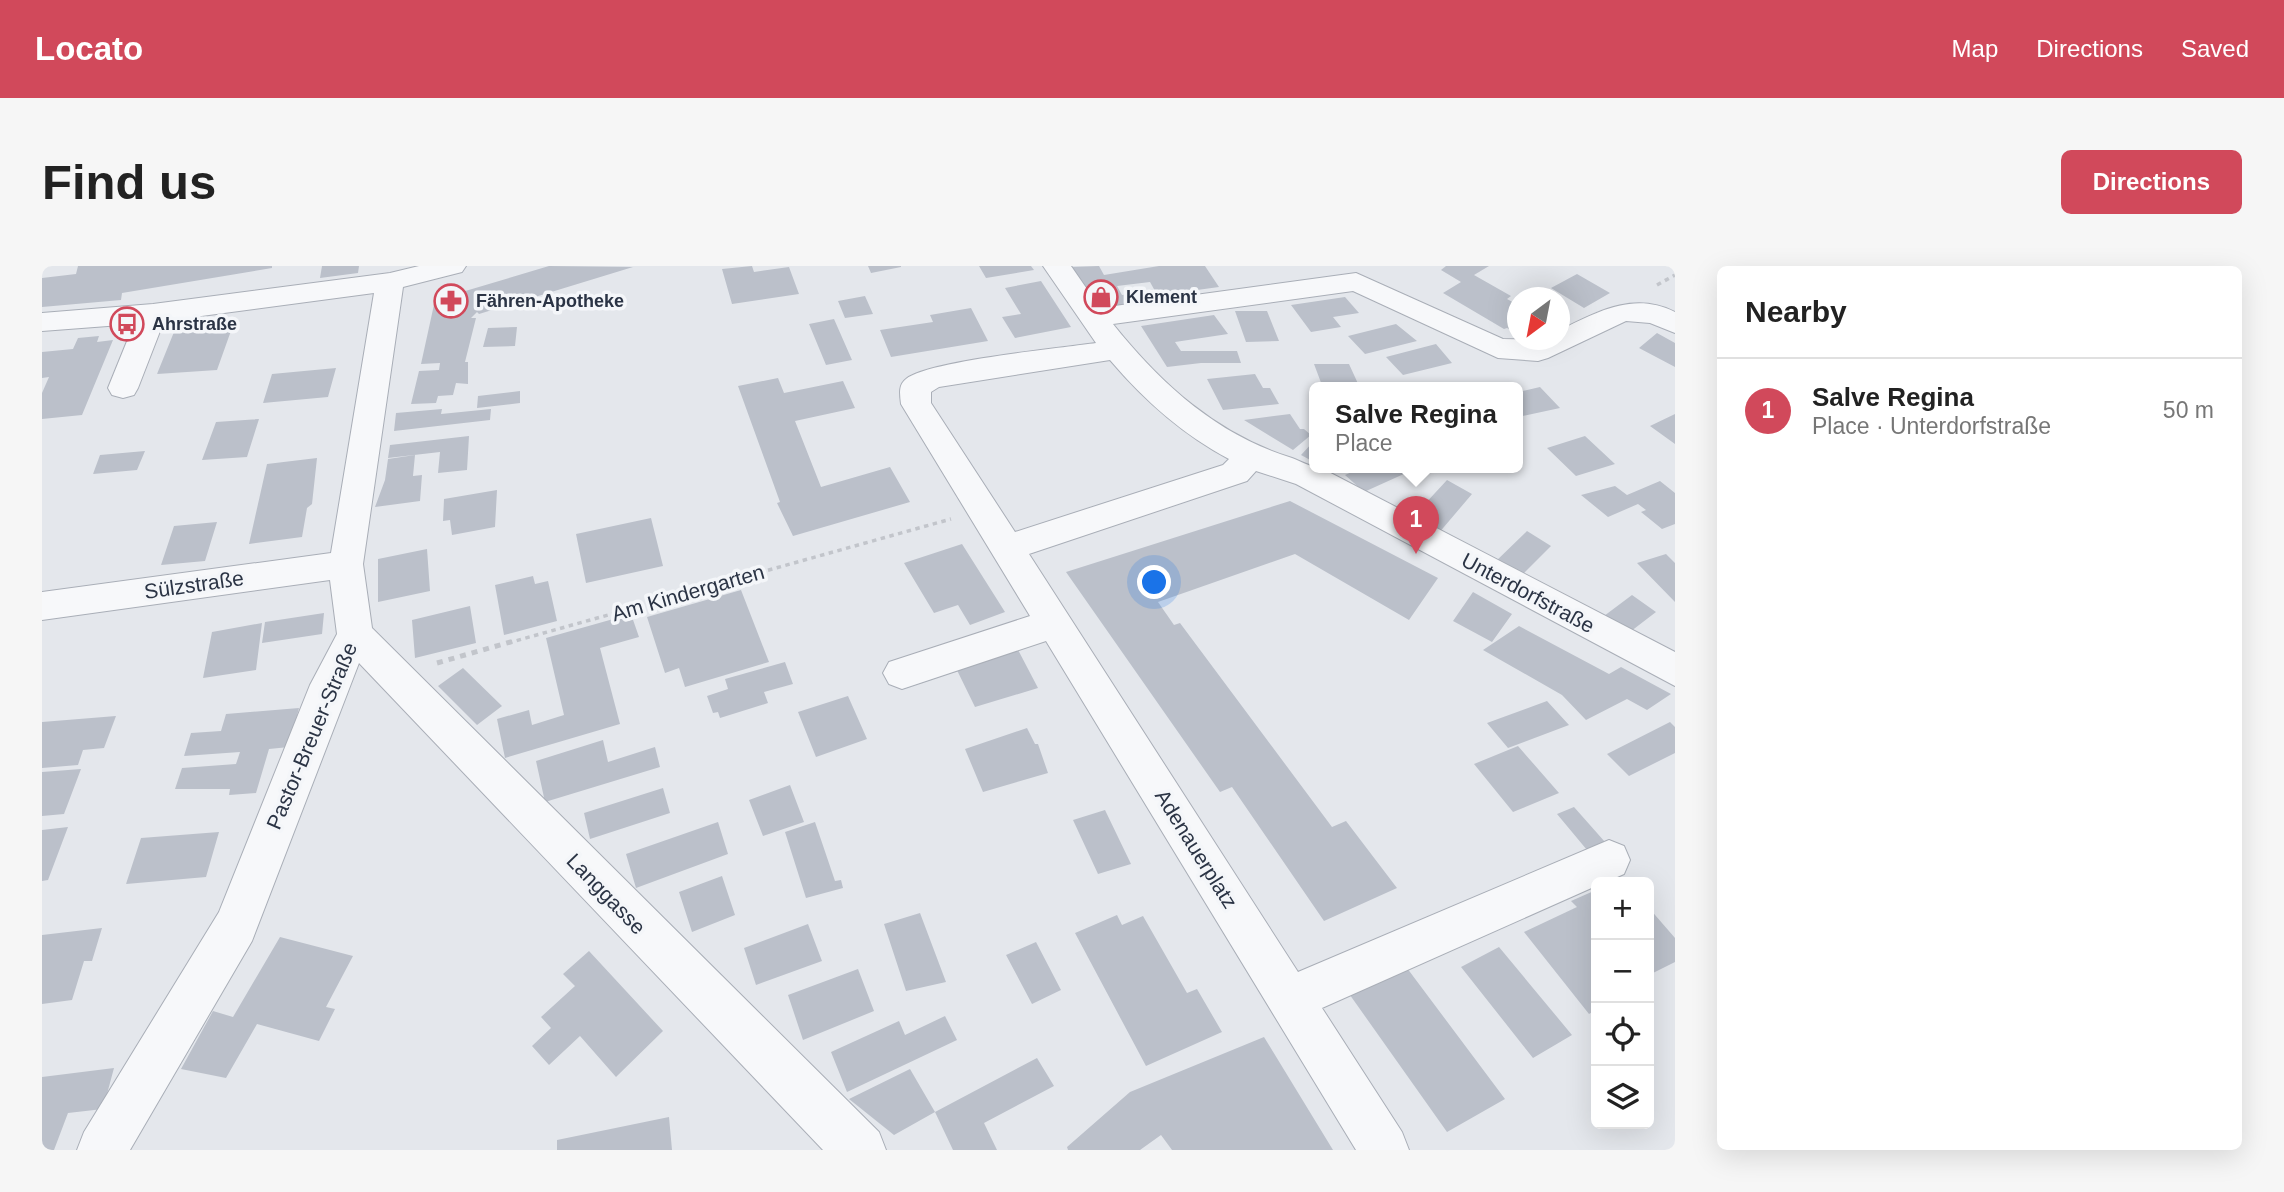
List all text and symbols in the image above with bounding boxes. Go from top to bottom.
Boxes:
text: Locato [35,30,143,67]
text: Map [1952,35,1998,62]
text: Directions [2036,35,2143,62]
text: Saved [2181,35,2249,62]
button: Directions [2061,150,2242,214]
text: Find us [42,155,216,209]
shop icon: Klement [1082,278,1120,316]
pharmacy icon: Fähren-Apotheke [432,282,470,320]
place label: Klement [1126,287,1197,307]
north arrow [1507,287,1570,350]
place label: Fähren-Apotheke [476,291,624,311]
text: Nearby [1745,295,1847,328]
bus stop icon: Ahrstraße [108,305,146,343]
place label: Ahrstraße [152,314,237,334]
popup [1309,382,1523,473]
text: Salve Regina [1812,382,1974,412]
text: 1 [1762,397,1774,423]
text: 50 m [2163,397,2214,423]
text: Salve Regina [1335,399,1497,429]
text: Place · Unterdorfstraße [1812,413,2051,439]
text: Place [1335,430,1393,456]
pin: 1 [1393,496,1439,554]
street label: Unterdorfstraße [1458,548,1599,637]
street label: Am Kindergarten [609,560,767,625]
your location [1137,565,1171,599]
street label: Sülzstraße [143,566,245,603]
street label: Pastor-Breuer-Straße [262,639,361,833]
street label: Adenauerplatz [1151,785,1242,912]
street label: Langgasse [562,849,650,939]
map controls [1591,877,1654,1129]
button: + [1591,877,1654,940]
button: − [1591,940,1654,1003]
button: locate [1591,1003,1654,1066]
button: layers [1591,1066,1654,1129]

